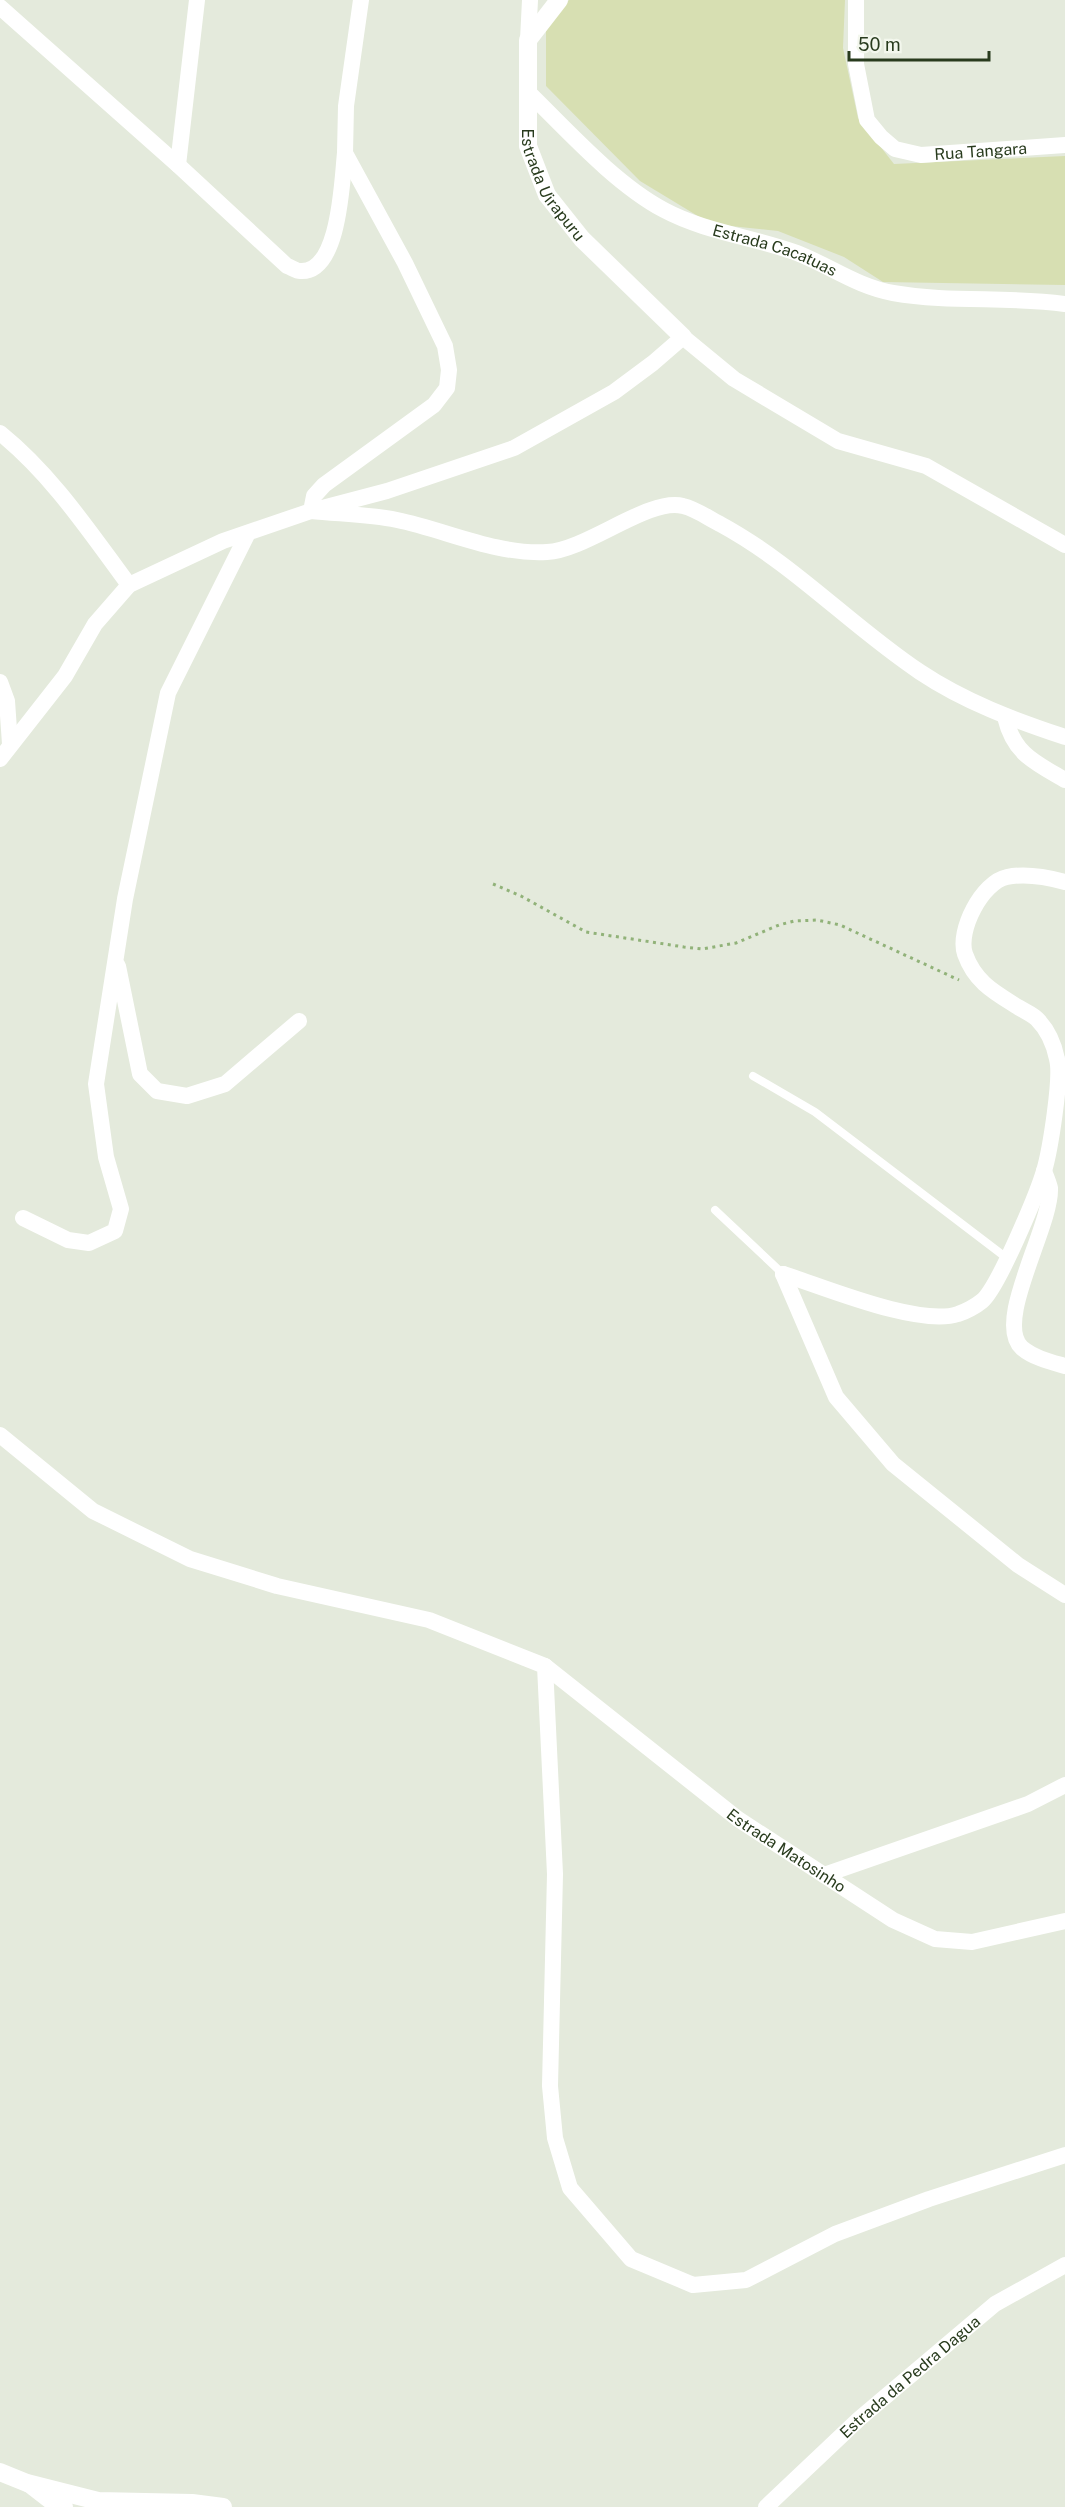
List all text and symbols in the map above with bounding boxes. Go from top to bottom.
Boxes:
scale bar [849,24,988,62]
text: 50 m [858,34,901,55]
street label: Estrada Uirapuru [518,129,589,245]
street label: Rua Tangara [934,139,1028,164]
street label: Estrada Cacatuas [710,221,840,280]
street label: Estrada Matosinho [723,1805,849,1897]
street label: Estrada da Pedra Dagua [836,2312,984,2442]

